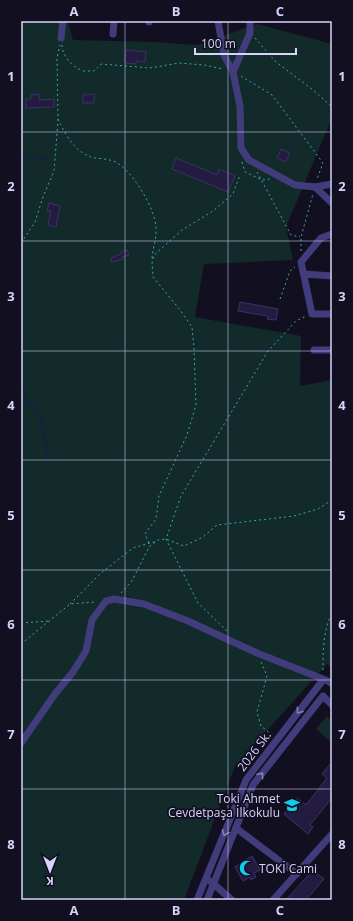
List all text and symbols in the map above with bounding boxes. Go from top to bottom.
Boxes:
text: A [70,2,79,20]
text: B [172,2,181,20]
text: C [276,2,284,20]
scale bar [195,30,296,56]
text: 100 m [201,35,236,52]
text: 1 [7,67,15,85]
text: 1 [338,67,346,85]
text: 2 [7,177,15,195]
text: 2 [338,177,346,195]
text: 3 [7,287,15,305]
text: 3 [338,287,346,305]
text: 4 [7,396,15,414]
text: 4 [338,396,346,414]
text: 5 [7,506,15,524]
text: 5 [338,506,346,524]
text: 6 [7,615,15,633]
text: 6 [338,615,346,633]
one-way arrow [297,706,304,713]
text: 7 [7,725,15,743]
text: 7 [338,725,346,743]
street label: 2026 Sk. [233,727,275,775]
one-way arrow [256,772,263,779]
place label: Toki Ahmet Cevdetpaşa İlkokulu [168,790,280,821]
school or university icon: Toki Ahmet Cevdetpaşa İlkokulu [283,796,301,814]
one-way arrow [221,829,229,836]
text: 8 [7,835,15,853]
text: 8 [338,835,346,853]
north arrow [30,851,70,891]
mosque icon: TOKİ Cami [238,859,256,877]
place label: TOKİ Cami [259,860,317,877]
text: K [46,874,54,889]
text: A [70,901,79,919]
text: B [172,901,181,919]
text: C [276,901,284,919]

